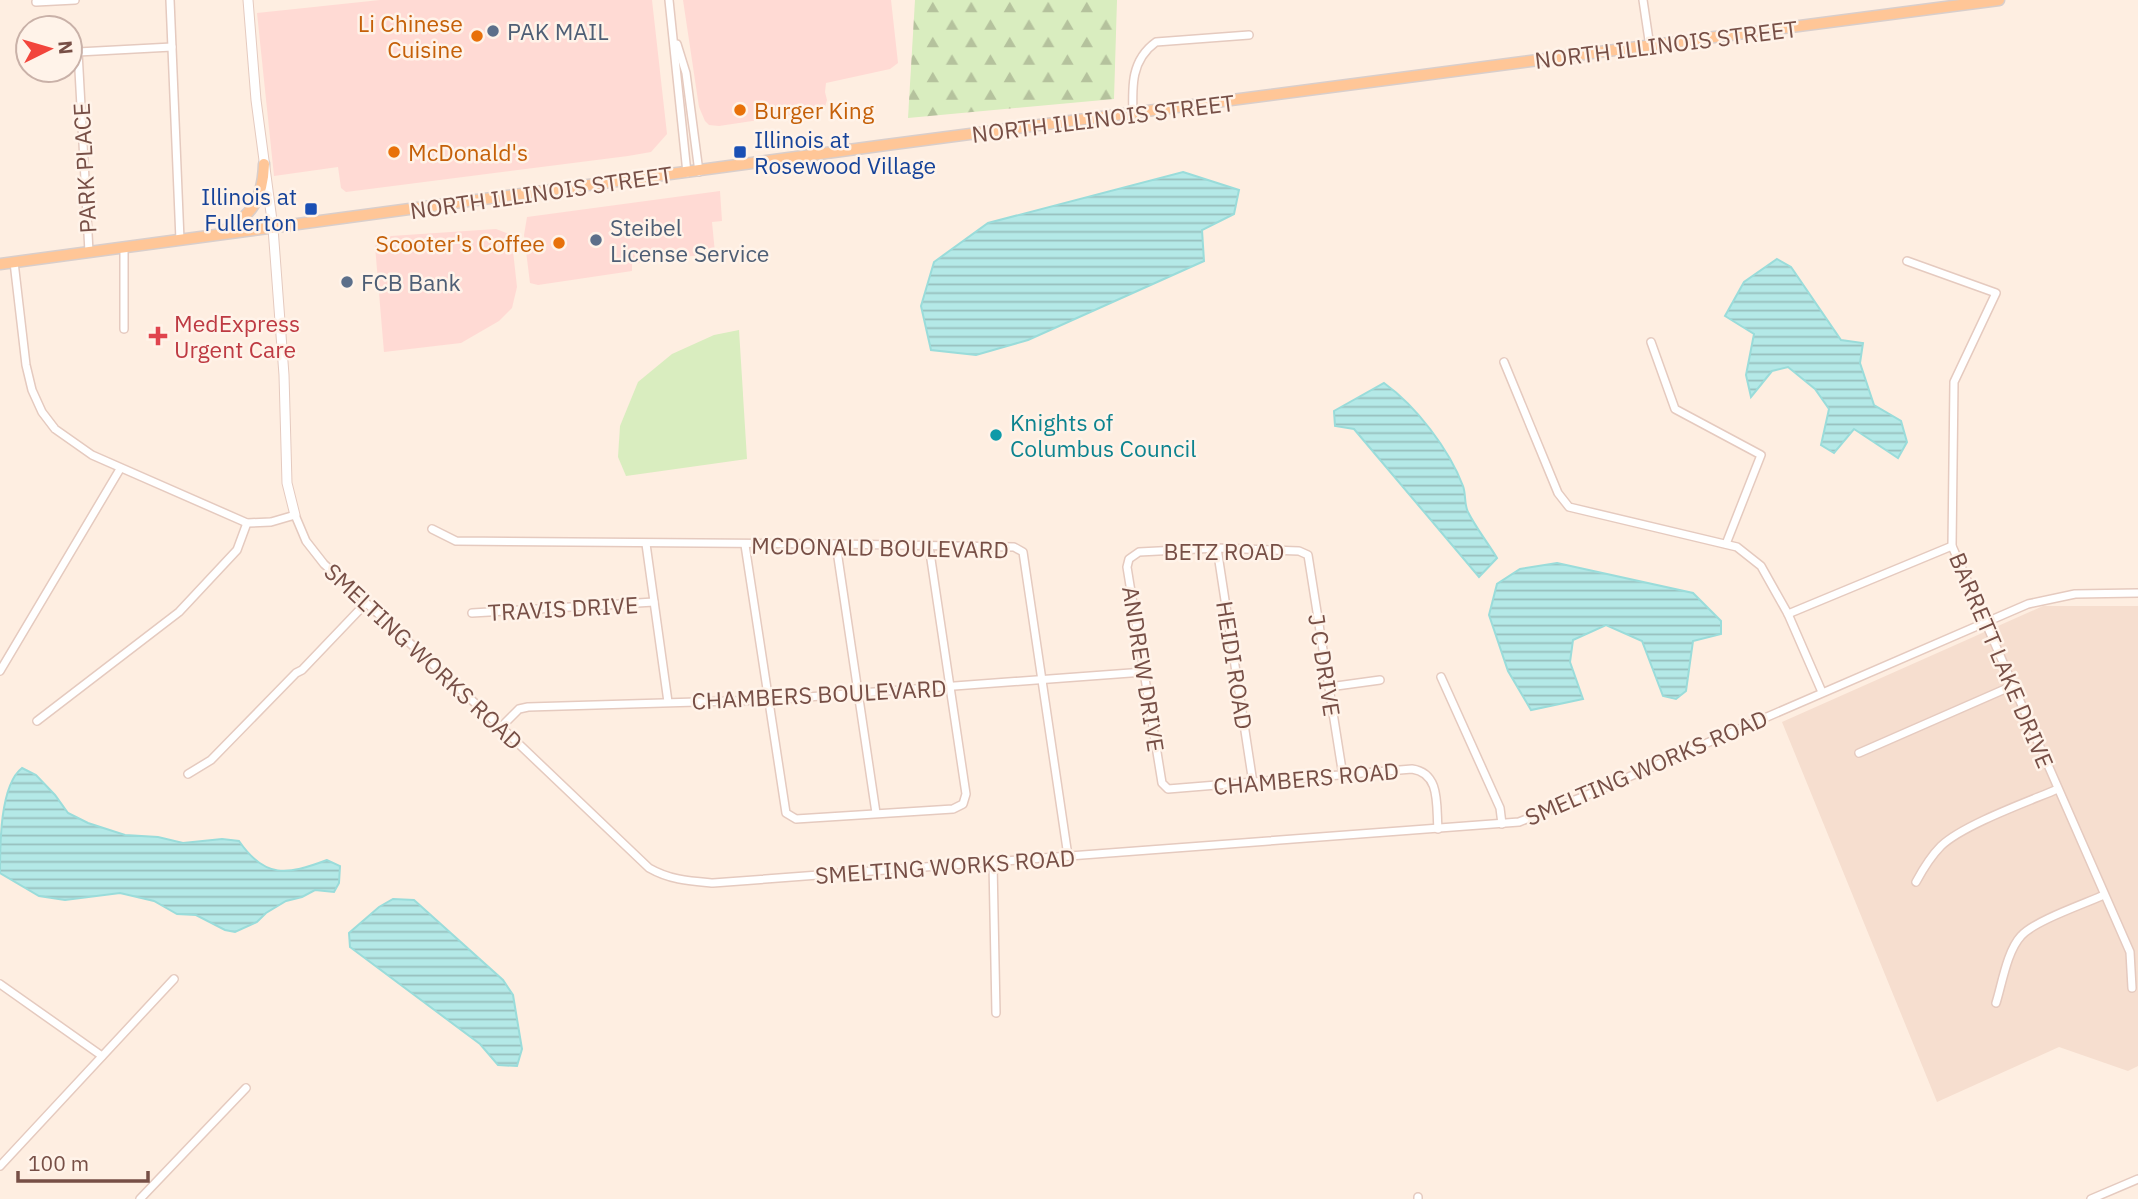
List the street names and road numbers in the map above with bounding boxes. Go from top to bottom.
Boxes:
street label: NORTH ILLINOIS STREET [1533,13,1799,75]
street label: NORTH ILLINOIS STREET [970,87,1236,149]
street label: PARK PLACE [66,102,102,234]
street label: NORTH ILLINOIS STREET [408,159,674,225]
street label: MCDONALD BOULEVARD [751,530,1009,564]
street label: BETZ ROAD [1164,536,1284,566]
street label: BARRETT LAKE DRIVE [1943,548,2061,772]
street label: SMELTING WORKS ROAD [318,556,530,756]
street label: ANDREW DRIVE [1116,584,1172,754]
street label: TRAVIS DRIVE [487,589,639,627]
street label: HEIDI ROAD [1210,599,1260,731]
street label: J C DRIVE [1302,611,1348,719]
street label: CHAMBERS BOULEVARD [691,672,947,716]
street label: SMELTING WORKS ROAD [1520,702,1772,832]
street label: CHAMBERS ROAD [1212,755,1400,801]
street label: SMELTING WORKS ROAD [814,842,1076,890]

